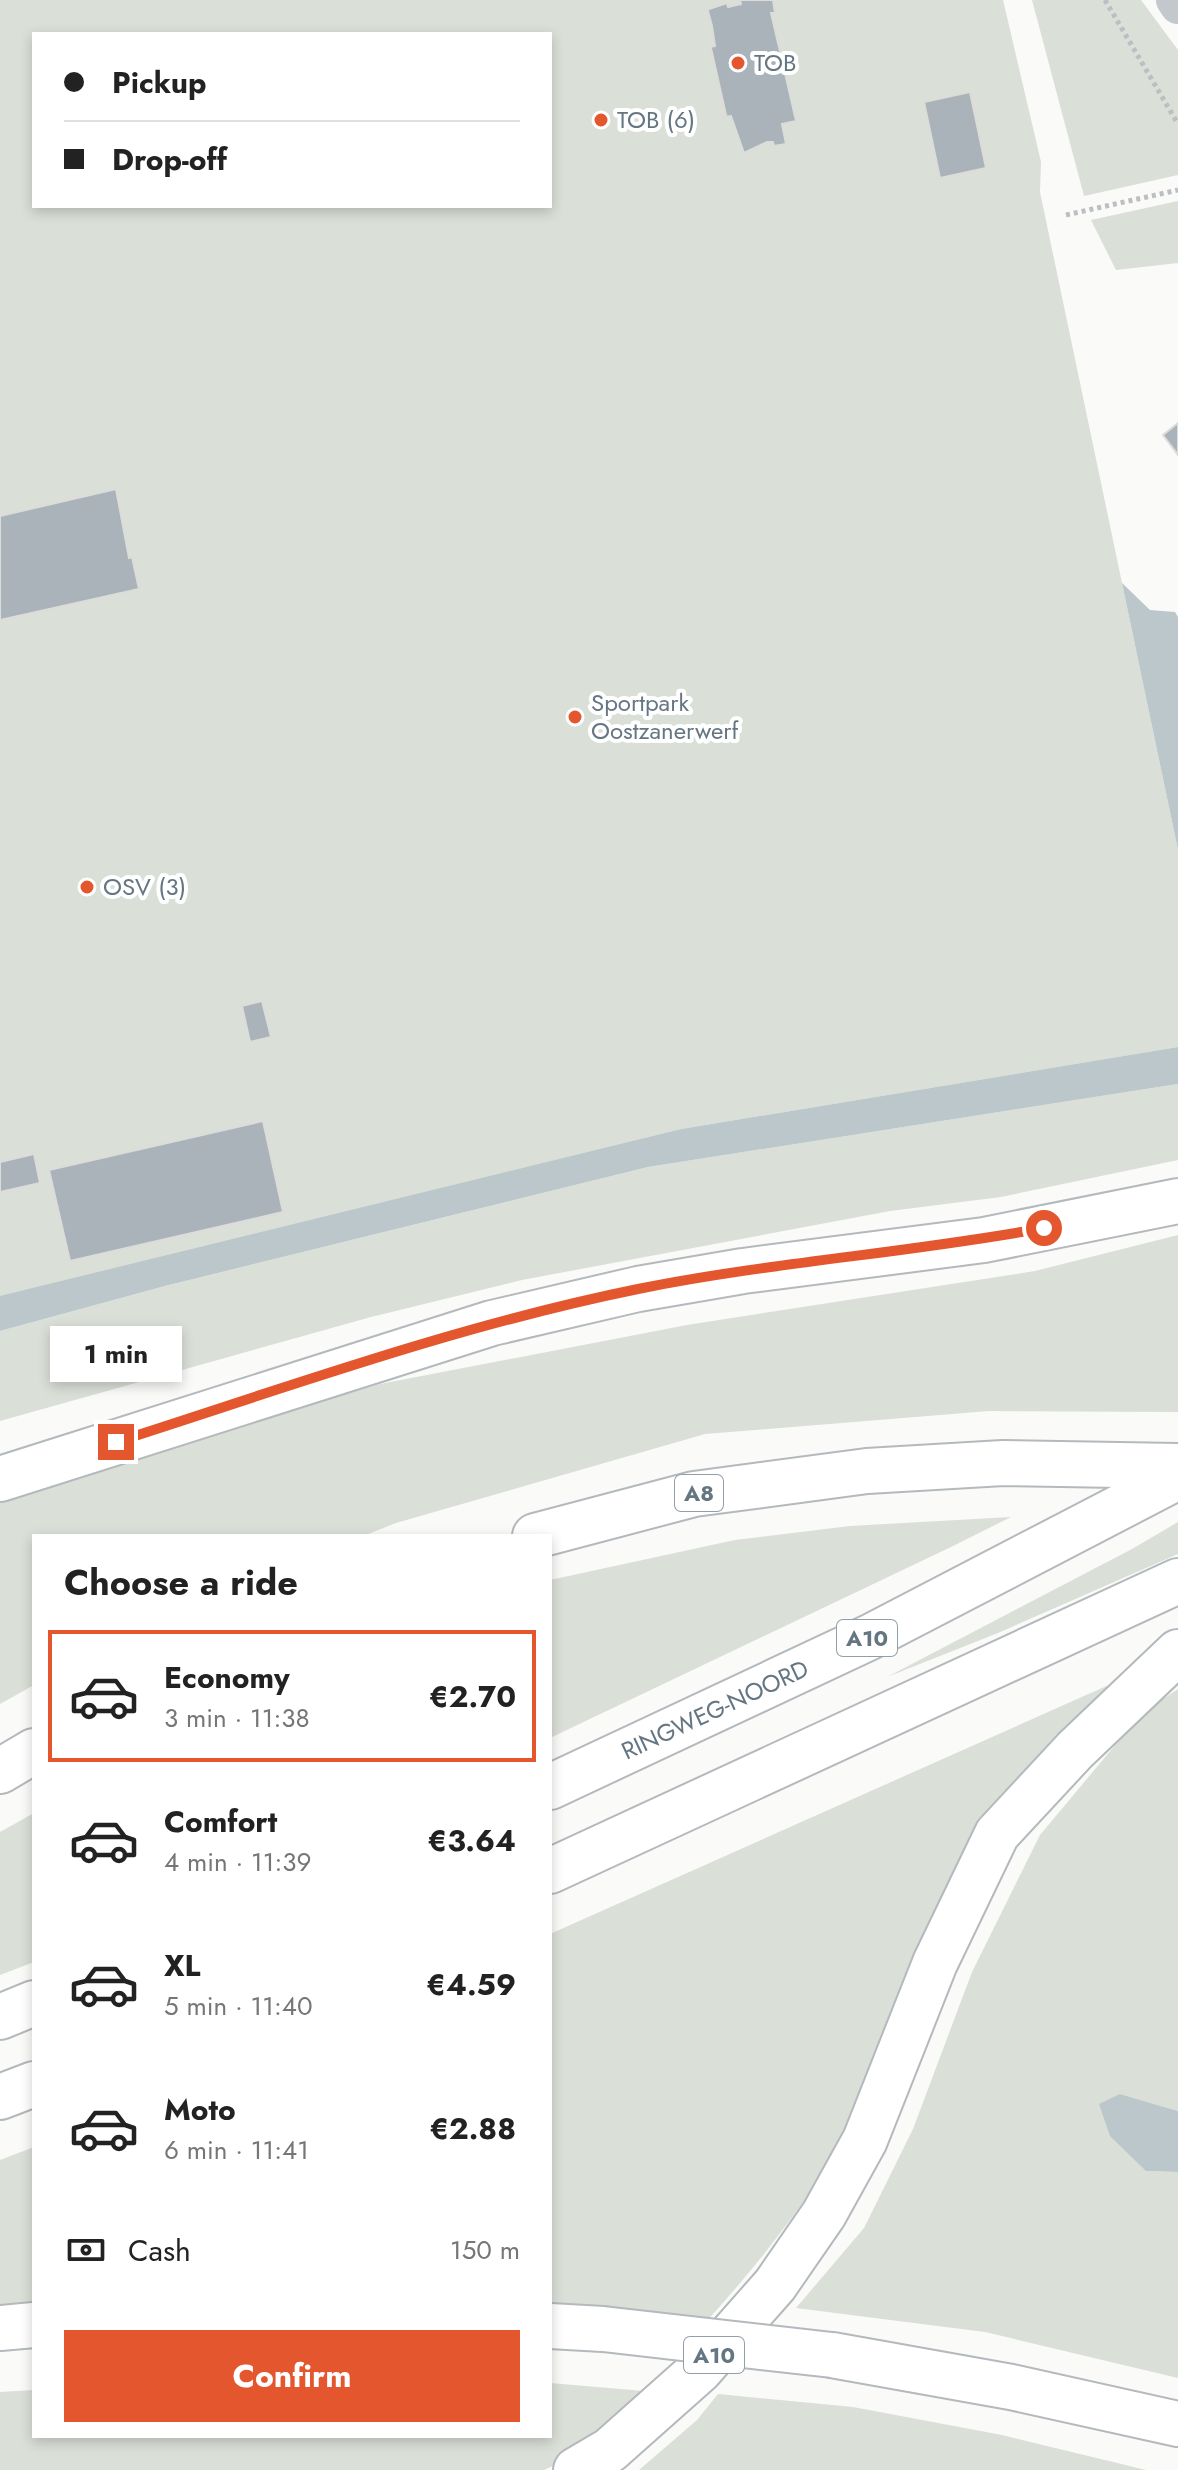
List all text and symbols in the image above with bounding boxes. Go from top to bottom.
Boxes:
place label: TOB [754,45,796,80]
marker: TOB [729,54,747,72]
text: Pickup [112,61,207,104]
place label: TOB (6) [617,102,695,137]
marker: TOB (6) [592,111,610,129]
text: Drop-off [112,138,227,181]
place label: Sportpark Oostzanerwerf [591,685,740,748]
marker: Sportpark Oostzanerwerf [566,708,584,726]
place label: OSV (3) [103,869,186,904]
marker: OSV (3) [78,878,96,896]
route start [1026,1210,1062,1246]
callout: 1 min [50,1326,182,1382]
text: 1 min [84,1335,148,1373]
route end [98,1424,134,1460]
road number: A8 [675,1475,723,1511]
text: Choose a ride [64,1556,298,1608]
road number: A10 [837,1620,897,1656]
street label: RINGWEG-NOORD [616,1651,814,1768]
text: Economy [164,1656,290,1699]
icon: car [68,1660,140,1732]
text: €2.70 [429,1675,516,1718]
text: 3 min · 11:38 [164,1699,310,1737]
text: Comfort [164,1800,277,1843]
icon: car [68,1804,140,1876]
text: €3.64 [428,1819,516,1862]
text: 4 min · 11:39 [164,1843,311,1881]
text: XL [164,1944,200,1987]
icon: car [68,1948,140,2020]
text: €4.59 [426,1963,516,2006]
text: 5 min · 11:40 [164,1987,313,2025]
text: Moto [164,2088,236,2131]
icon: car [68,2092,140,2164]
text: €2.88 [429,2107,516,2150]
text: 6 min · 11:41 [164,2131,309,2169]
icon: cash [64,2228,108,2272]
text: Cash [128,2229,191,2272]
text: 150 m [450,2231,520,2269]
button: Confirm [64,2330,520,2422]
road number: A10 [684,2337,744,2373]

